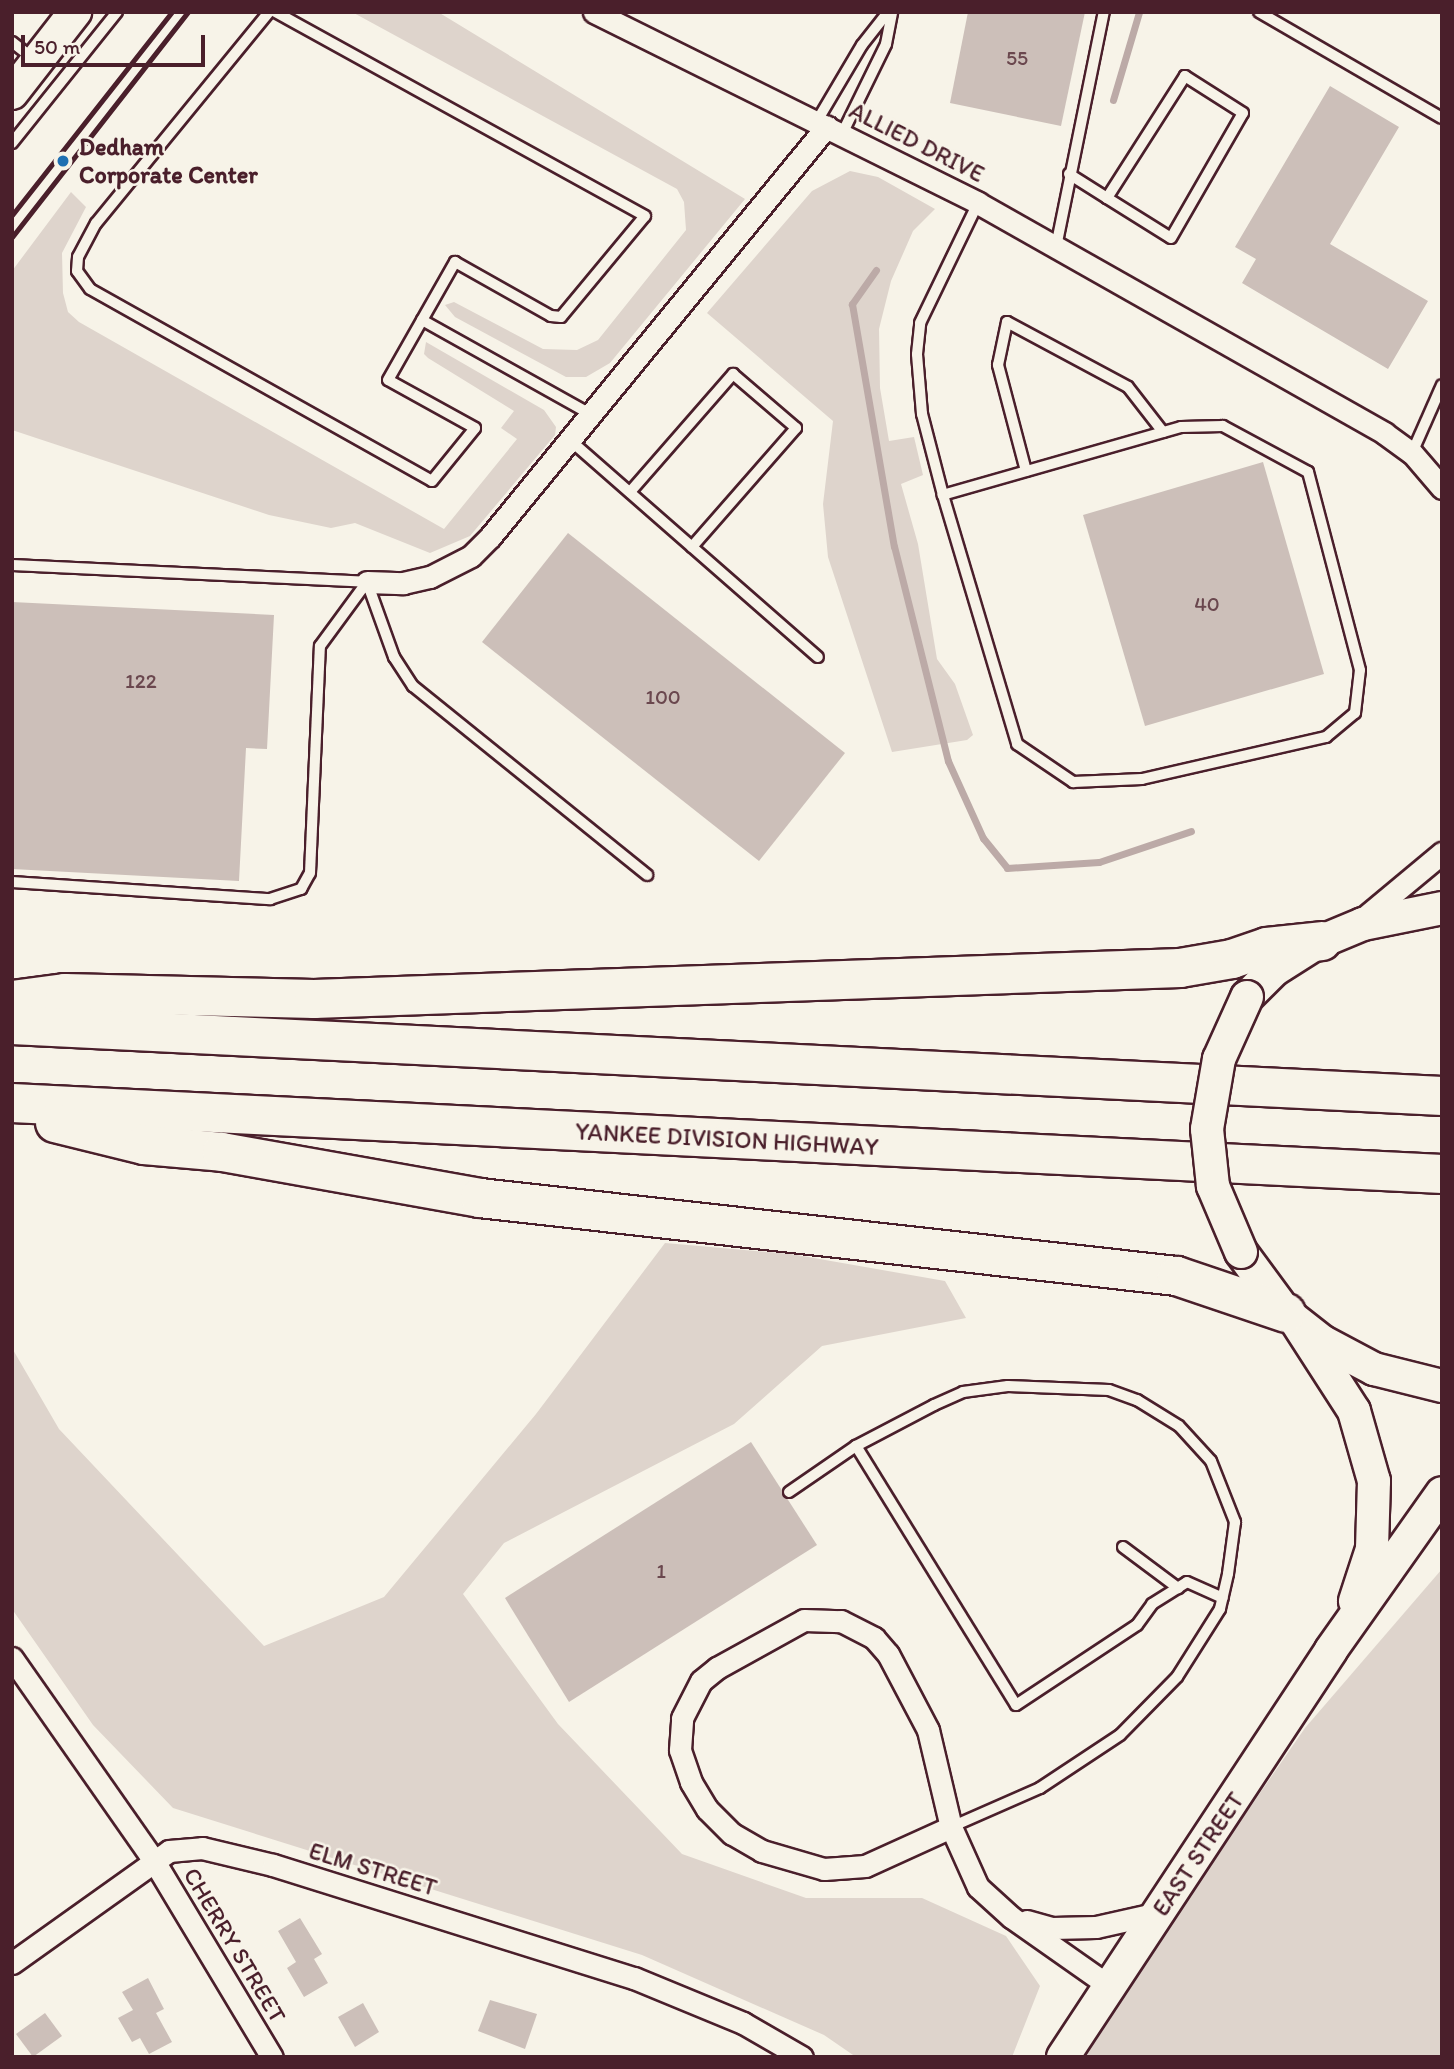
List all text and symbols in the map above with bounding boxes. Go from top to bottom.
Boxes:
scale bar [24,21,208,65]
text: 50 m [34,34,80,59]
house number: 55 [1006,45,1028,71]
street label: ALLIED DRIVE [845,96,989,188]
place label: Dedham Corporate Center [79,133,258,189]
marker: Dedham Corporate Center [53,151,73,171]
house number: 40 [1194,591,1220,617]
house number: 122 [125,668,157,694]
house number: 100 [645,684,681,710]
street label: YANKEE DIVISION HIGHWAY [573,1117,881,1161]
house number: 1 [656,1558,666,1584]
street label: EAST STREET [1146,1787,1250,1921]
street label: ELM STREET [306,1836,440,1902]
street label: CHERRY STREET [177,1862,293,2028]

